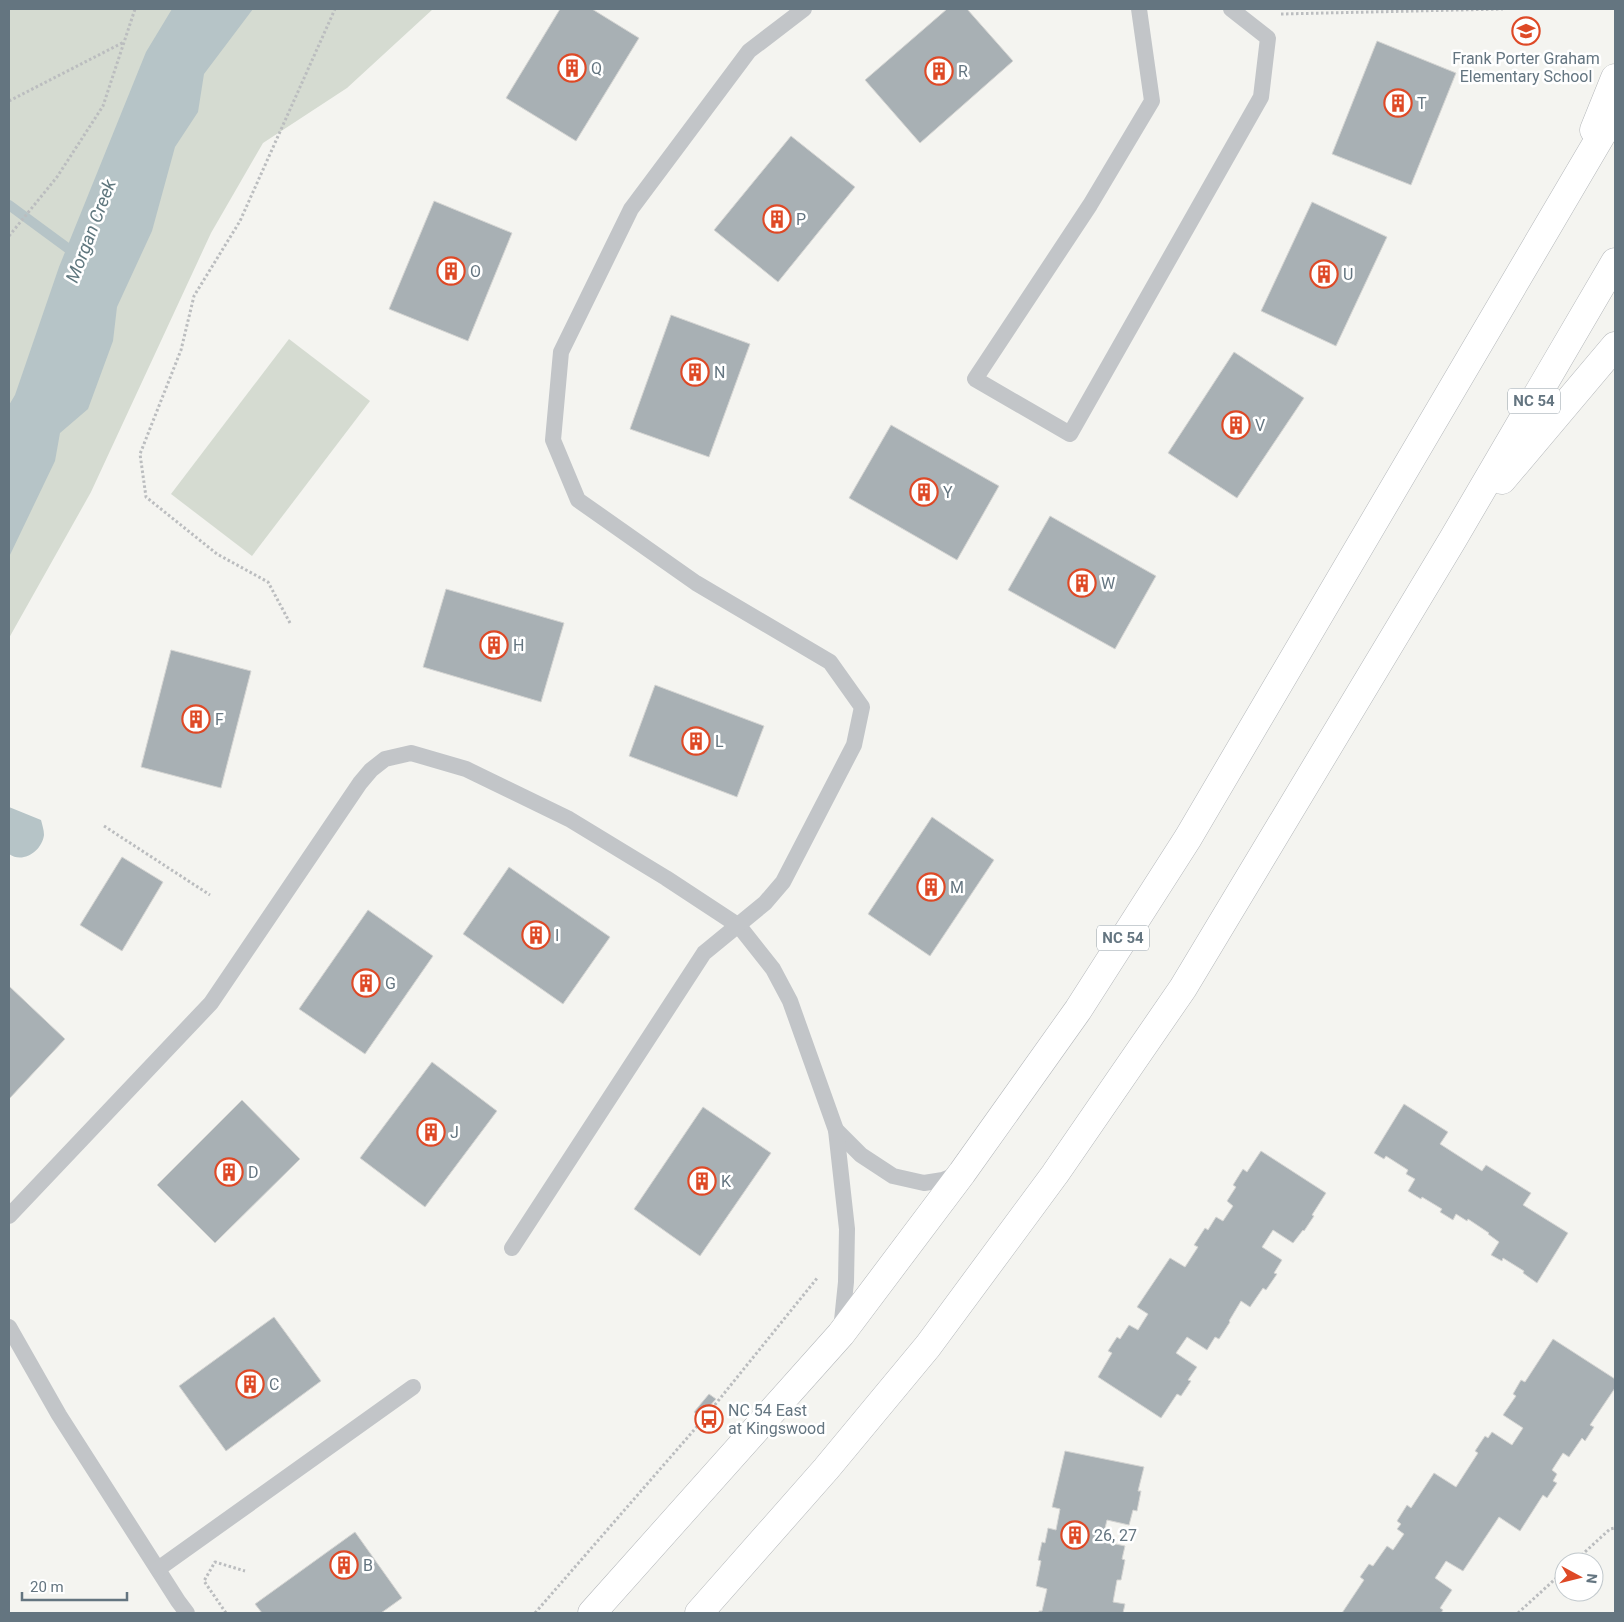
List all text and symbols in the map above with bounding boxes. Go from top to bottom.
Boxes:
school or university icon: Frank Porter Graham Elementary School [1511,16,1541,46]
place label: Frank Porter Graham Elementary School [1452,49,1600,86]
building icon: Q [557,53,587,83]
building icon: R [924,56,954,86]
place label: Q [591,59,602,78]
place label: R [958,62,968,81]
building icon: T [1383,88,1413,118]
place label: T [1417,94,1427,113]
water label: Morgan Creek [61,175,120,285]
building icon: P [762,204,792,234]
place label: P [796,210,806,229]
building icon: O [436,256,466,286]
building icon: U [1309,259,1339,289]
place label: O [470,262,481,281]
place label: U [1343,265,1353,284]
building icon: N [680,357,710,387]
place label: N [714,363,725,382]
road number: NC 54 [1508,388,1560,414]
building icon: V [1221,410,1251,440]
place label: V [1255,416,1265,435]
building icon: Y [909,477,939,507]
place label: Y [943,483,953,502]
building icon: W [1067,568,1097,598]
place label: W [1101,574,1115,593]
building icon: H [479,630,509,660]
place label: H [513,636,524,655]
building icon: F [181,704,211,734]
place label: F [215,710,224,729]
building icon: L [681,726,711,756]
place label: L [715,732,724,751]
building icon: M [916,872,946,902]
place label: M [950,878,964,897]
building icon: I [521,920,551,950]
place label: I [555,926,559,945]
road number: NC 54 [1097,926,1149,950]
building icon: G [351,968,381,998]
place label: G [385,974,396,993]
building icon: J [416,1117,446,1147]
place label: J [450,1123,459,1142]
building icon: D [214,1157,244,1187]
place label: D [248,1163,259,1182]
building icon: K [687,1166,717,1196]
place label: K [721,1172,732,1191]
building icon: C [235,1369,265,1399]
place label: C [269,1375,279,1394]
place label: NC 54 East at Kingswood [728,1401,825,1438]
bus stop icon: NC 54 East at Kingswood [694,1404,724,1434]
building icon: 26, 27 [1060,1520,1090,1550]
place label: 26, 27 [1094,1526,1137,1545]
building icon: B [329,1550,359,1580]
north arrow [1554,1552,1604,1602]
place label: B [363,1556,373,1575]
scale bar [22,1570,128,1602]
text: N [1583,1573,1600,1584]
text: 20 m [30,1578,64,1596]

